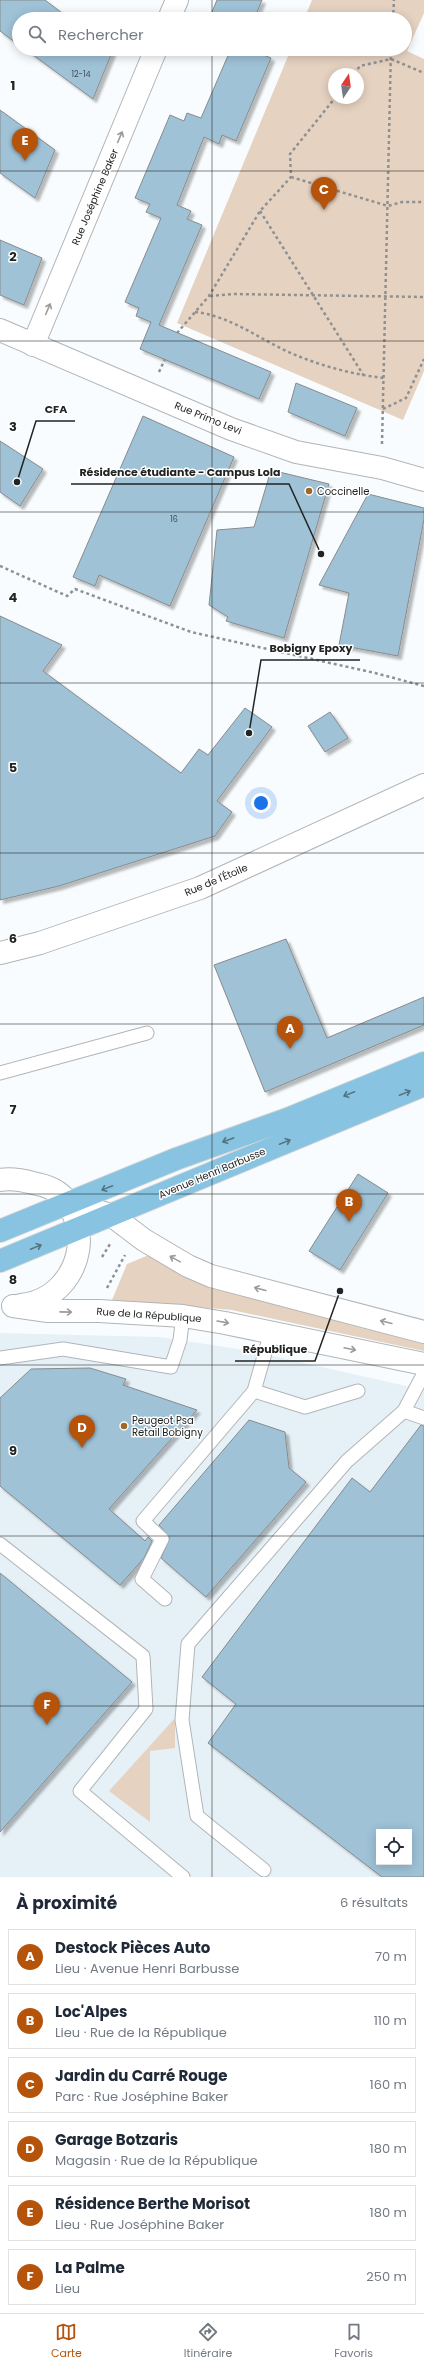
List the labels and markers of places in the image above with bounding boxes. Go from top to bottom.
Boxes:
pin: E [12,128,38,161]
pin: C [311,177,337,210]
callout: CFA [36,398,75,421]
callout: Résidence étudiante - Campus Lola [71,461,289,484]
place label: Coccinelle [317,484,369,499]
marker: Coccinelle [304,486,314,496]
callout: Bobigny Epoxy [261,637,360,660]
pin: A [277,1016,303,1049]
pin: B [336,1189,362,1222]
callout: République [235,1338,315,1361]
place label: Peugeot Psa Retail Bobigny [132,1413,203,1440]
pin: D [69,1415,95,1448]
marker: Peugeot Psa Retail Bobigny [119,1421,129,1431]
pin: F [34,1692,60,1725]

